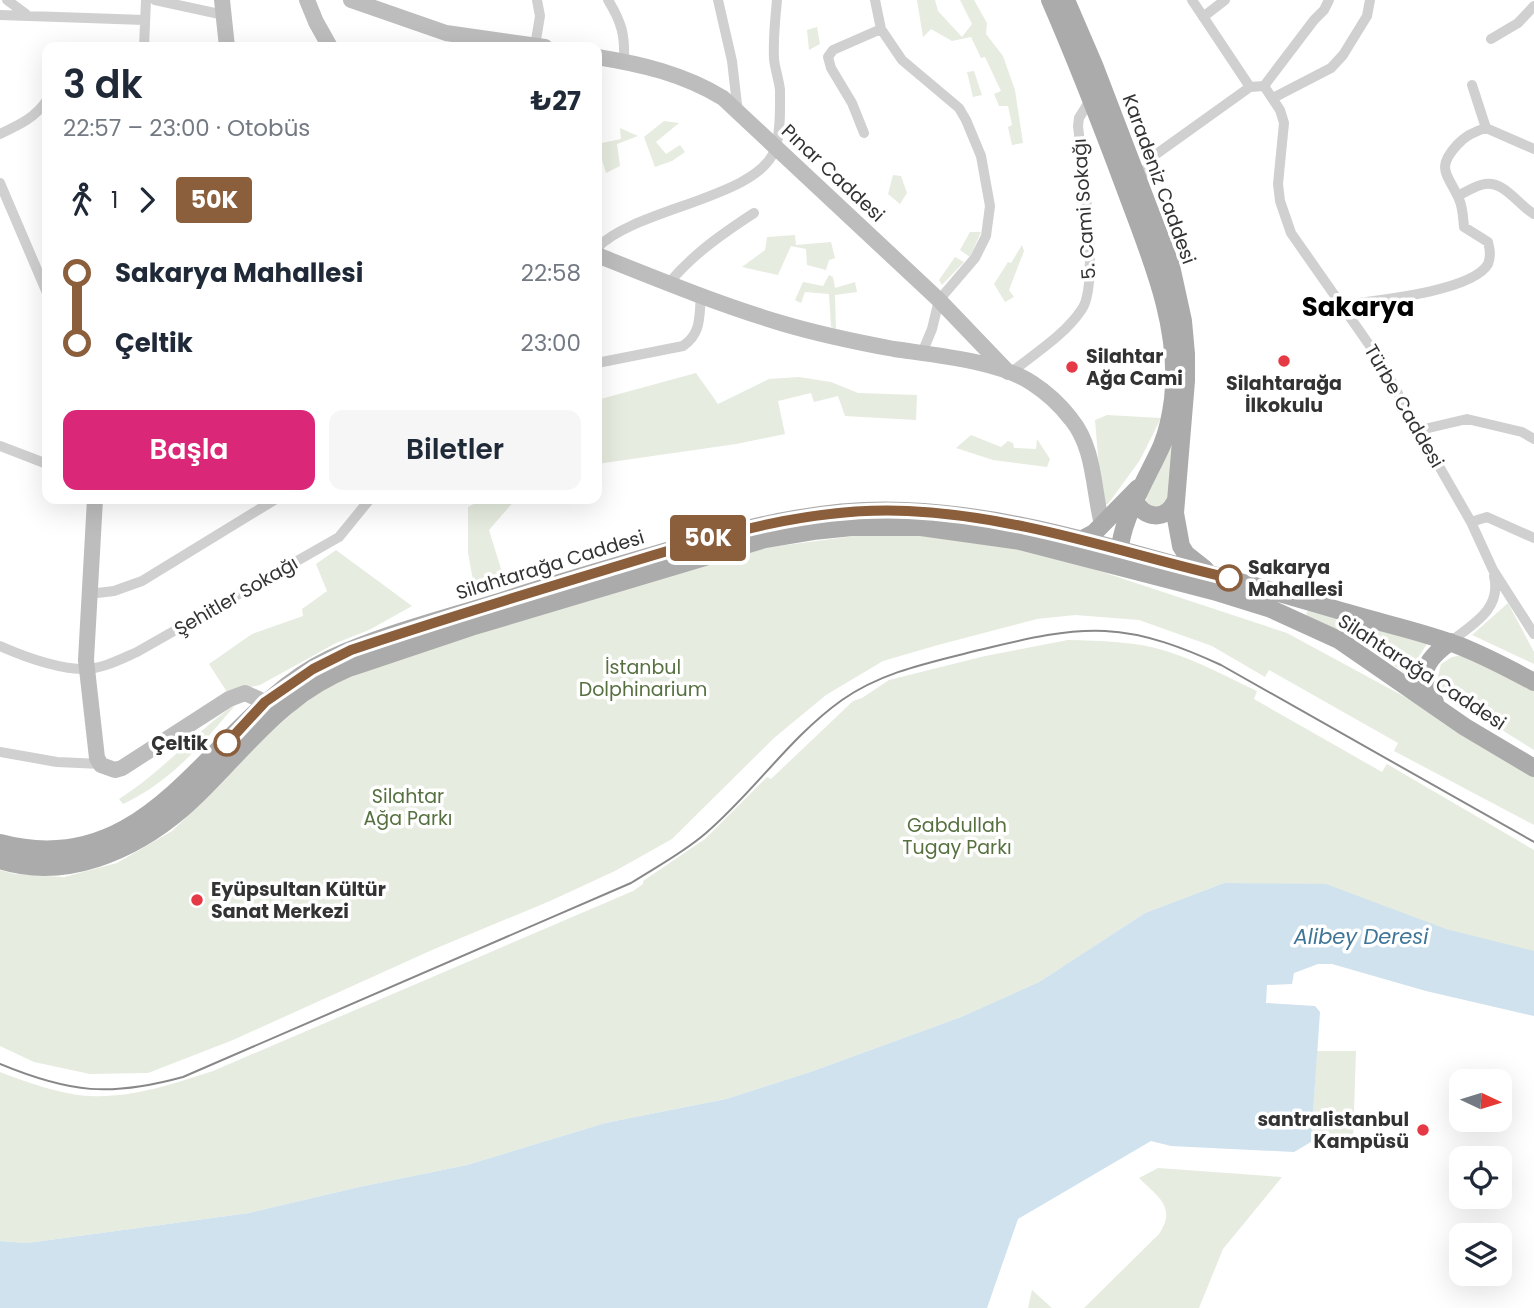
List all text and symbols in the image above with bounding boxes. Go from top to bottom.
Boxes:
text: 3 dk [63,58,143,111]
text: ₺27 [531,83,581,119]
street label: Karadeniz Caddesi [1116,90,1202,268]
text: 22:57 – 23:00 · Otobüs [63,112,310,144]
street label: Pınar Caddesi [775,118,891,228]
street label: 5. Cami Sokağı [1066,138,1102,280]
icon: walk [63,181,101,219]
icon: forward [128,181,166,219]
text: 50K [190,183,238,216]
text: 1 [111,184,118,216]
text: Sakarya Mahallesi [115,255,363,291]
text: 22:58 [521,257,581,289]
district label: Sakarya [1302,289,1414,325]
text: Çeltik [115,325,193,361]
text: 23:00 [520,327,581,359]
street label: Türbe Caddesi [1358,339,1450,473]
place label: Silahtar Ağa Cami [1086,343,1183,392]
marker: Silahtarağa İlkokulu [1276,353,1292,369]
marker: Silahtar Ağa Cami [1064,359,1080,375]
place label: Silahtarağa İlkokulu [1226,370,1342,419]
button: Başla [63,410,315,490]
button: Biletler [329,410,581,490]
line badge: 50K [668,515,748,561]
text: 50K [684,521,732,554]
street label: Silahtarağa Caddesi [453,524,647,606]
street label: Şehitler Sokağı [169,550,303,642]
place label: Sakarya Mahallesi [1248,554,1343,603]
marker: Sakarya Mahallesi [1216,565,1242,591]
street label: Silahtarağa Caddesi [1333,607,1511,737]
park label: İstanbul Dolphinarium [579,654,707,703]
place label: Çeltik [151,730,208,757]
marker: Çeltik [214,730,240,756]
park label: Silahtar Ağa Parkı [364,783,452,832]
park label: Gabdullah Tugay Parkı [902,812,1012,861]
place label: Eyüpsultan Kültür Sanat Merkezi [211,876,386,925]
marker: Eyüpsultan Kültür Sanat Merkezi [189,892,205,908]
water label: Alibey Deresi [1293,922,1429,951]
north arrow [1449,1069,1512,1132]
map controls [1449,1069,1512,1286]
place label: santralistanbul Kampüsü [1257,1106,1409,1155]
marker: santralistanbul Kampüsü [1415,1122,1431,1138]
button: locate [1449,1146,1512,1209]
button: layers [1449,1223,1512,1286]

